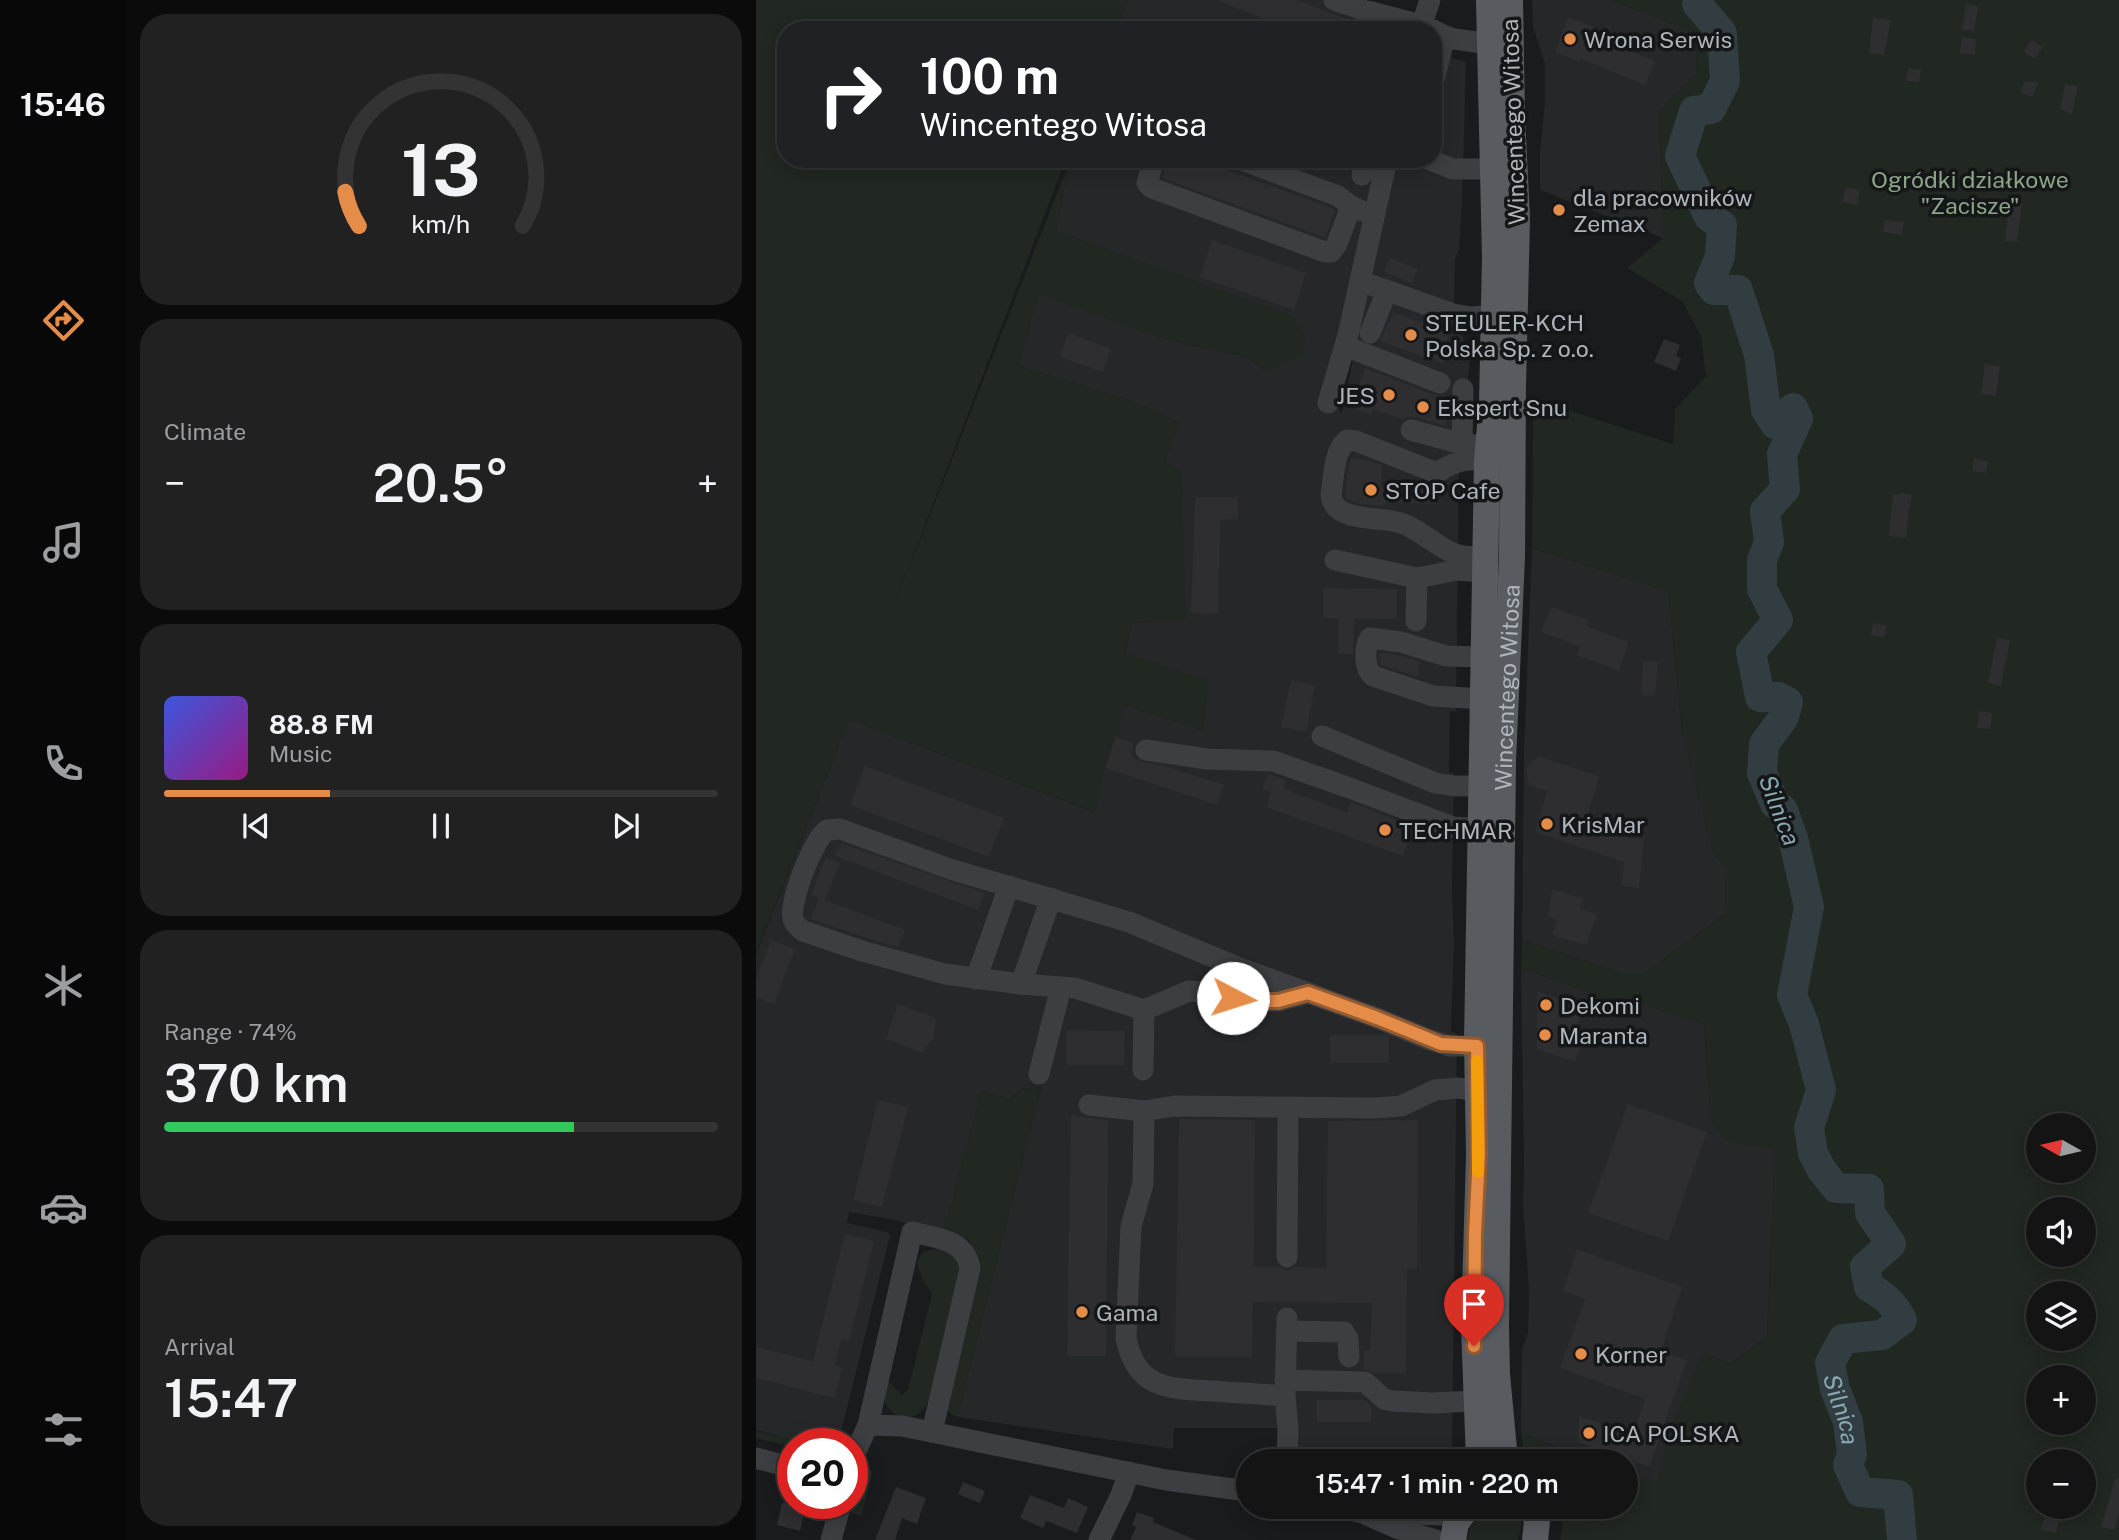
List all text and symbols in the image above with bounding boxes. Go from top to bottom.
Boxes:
street label: Wincentego Witosa [1496,18,1530,226]
place label: Wrona Serwis [1584,26,1732,53]
marker: Wrona Serwis [1562,31,1578,47]
text: 100 m [920,47,1059,105]
icon: right [805,49,896,140]
text: 15:46 [20,86,106,123]
text: Wincentego Witosa [920,106,1207,143]
text: 13 [401,127,481,212]
park label: Ogródki działkowe "Zacisze" [1871,166,2069,219]
place label: dla pracowników Zemax [1573,184,1753,237]
marker: dla pracowników Zemax [1551,202,1567,218]
text: km/h [412,208,470,238]
icon: directions [39,296,88,345]
place label: STEULER-KCH Polska Sp. z o.o. [1425,309,1594,362]
marker: STEULER-KCH Polska Sp. z o.o. [1403,327,1419,343]
place label: JES [1336,382,1375,409]
marker: JES [1381,387,1397,403]
place label: Ekspert Snu [1437,394,1567,421]
marker: Ekspert Snu [1415,399,1431,415]
text: Climate [164,418,246,445]
text: 20.5° [373,453,509,514]
text: − [164,461,185,506]
text: + [697,461,718,506]
place label: STOP Cafe [1385,477,1501,504]
marker: STOP Cafe [1363,482,1379,498]
icon: music [39,518,88,567]
street label: Wincentego Witosa [1489,584,1524,791]
text: 88.8 FM [269,709,374,740]
icon: phone [39,739,88,788]
text: Music [269,740,333,767]
water label: Silnica [1754,771,1806,849]
icon: previous [237,807,275,845]
icon: pause [422,807,460,845]
icon: next [607,807,645,845]
place label: KrisMar [1561,811,1645,838]
marker: KrisMar [1539,816,1555,832]
place label: TECHMAR [1399,817,1513,844]
marker: TECHMAR [1377,822,1393,838]
icon: climate [39,961,88,1010]
position arrow [1196,961,1270,1035]
place label: Dekomi [1560,992,1640,1019]
marker: Dekomi [1538,997,1554,1013]
text: Range · 74% [164,1018,297,1045]
place label: Maranta [1559,1022,1648,1049]
marker: Maranta [1537,1027,1553,1043]
text: 370 km [164,1053,349,1114]
north arrow [2026,1113,2096,1183]
map controls [2026,1113,2096,1519]
icon: car [39,1183,88,1232]
button: sound [2026,1197,2096,1267]
pin [1444,1274,1504,1346]
button: layers [2026,1281,2096,1351]
icon: arrive [1455,1285,1493,1323]
place label: Gama [1096,1299,1158,1326]
marker: Gama [1074,1304,1090,1320]
text: Arrival [164,1333,235,1360]
place label: Korner [1595,1341,1667,1368]
marker: Korner [1573,1346,1589,1362]
button: + [2026,1365,2096,1435]
text: 15:47 [164,1368,298,1429]
water label: Silnica [1818,1372,1865,1446]
icon: filters [39,1405,88,1454]
place label: ICA POLSKA [1603,1420,1740,1447]
marker: ICA POLSKA [1581,1425,1597,1441]
speed limit sign: 20 [777,1428,868,1519]
button: − [2026,1449,2096,1519]
text: 15:47 · 1 min · 220 m [1315,1468,1559,1499]

